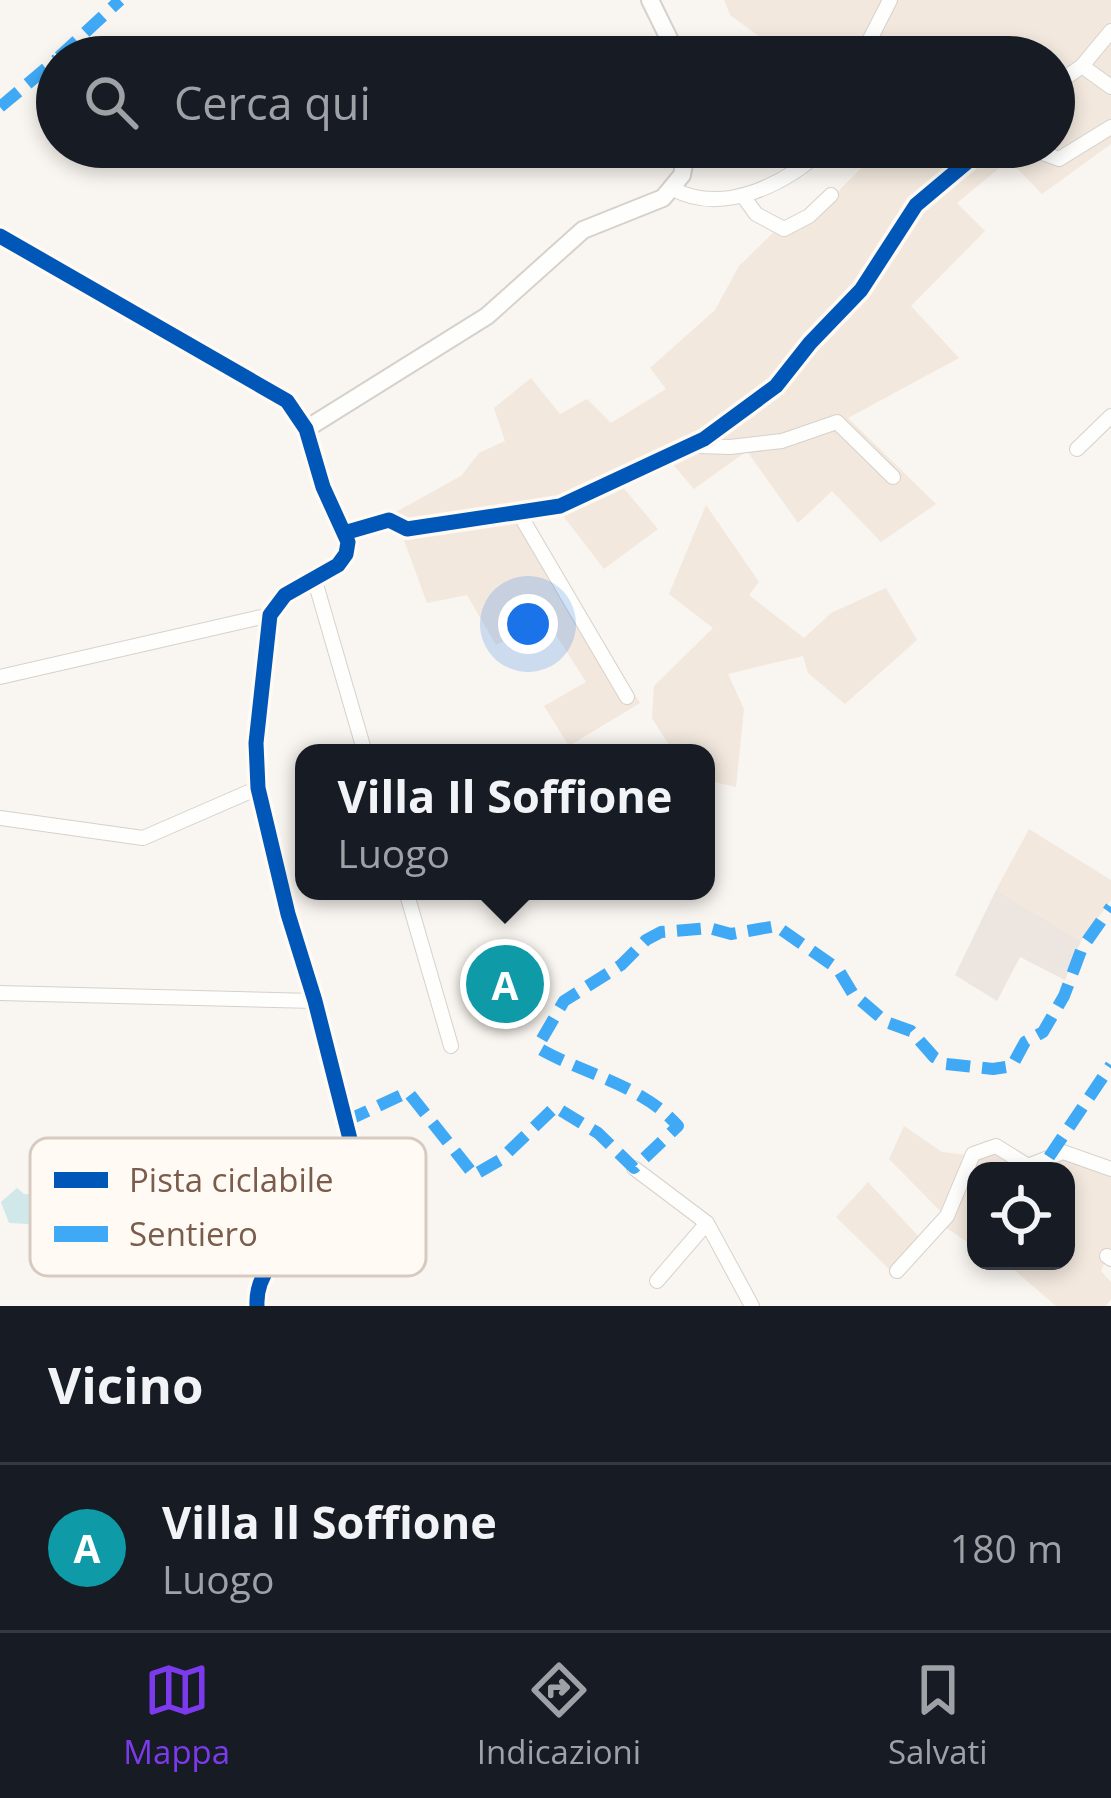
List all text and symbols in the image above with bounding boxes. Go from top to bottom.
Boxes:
search box [36,36,1075,168]
icon: search [78,69,144,135]
text: Cerca qui [174,72,371,133]
your location [498,594,558,654]
popup [295,744,715,900]
text: Villa Il Soffione [338,765,672,826]
text: Luogo [338,826,450,879]
pin: A [466,939,544,1029]
legend [30,1138,426,1276]
text: Pista ciclabile [129,1157,334,1202]
map controls [967,1162,1075,1270]
button: locate [967,1162,1075,1270]
text: Sentiero [129,1211,258,1256]
text: Vicino [48,1349,204,1419]
text: Villa Il Soffione [162,1491,497,1552]
text: A [74,1521,100,1574]
text: 180 m [950,1521,1063,1574]
text: Luogo [162,1552,274,1605]
tab: Mappa [123,1657,230,1774]
tab: Indicazioni [477,1657,641,1774]
tab: Salvati [888,1657,988,1774]

